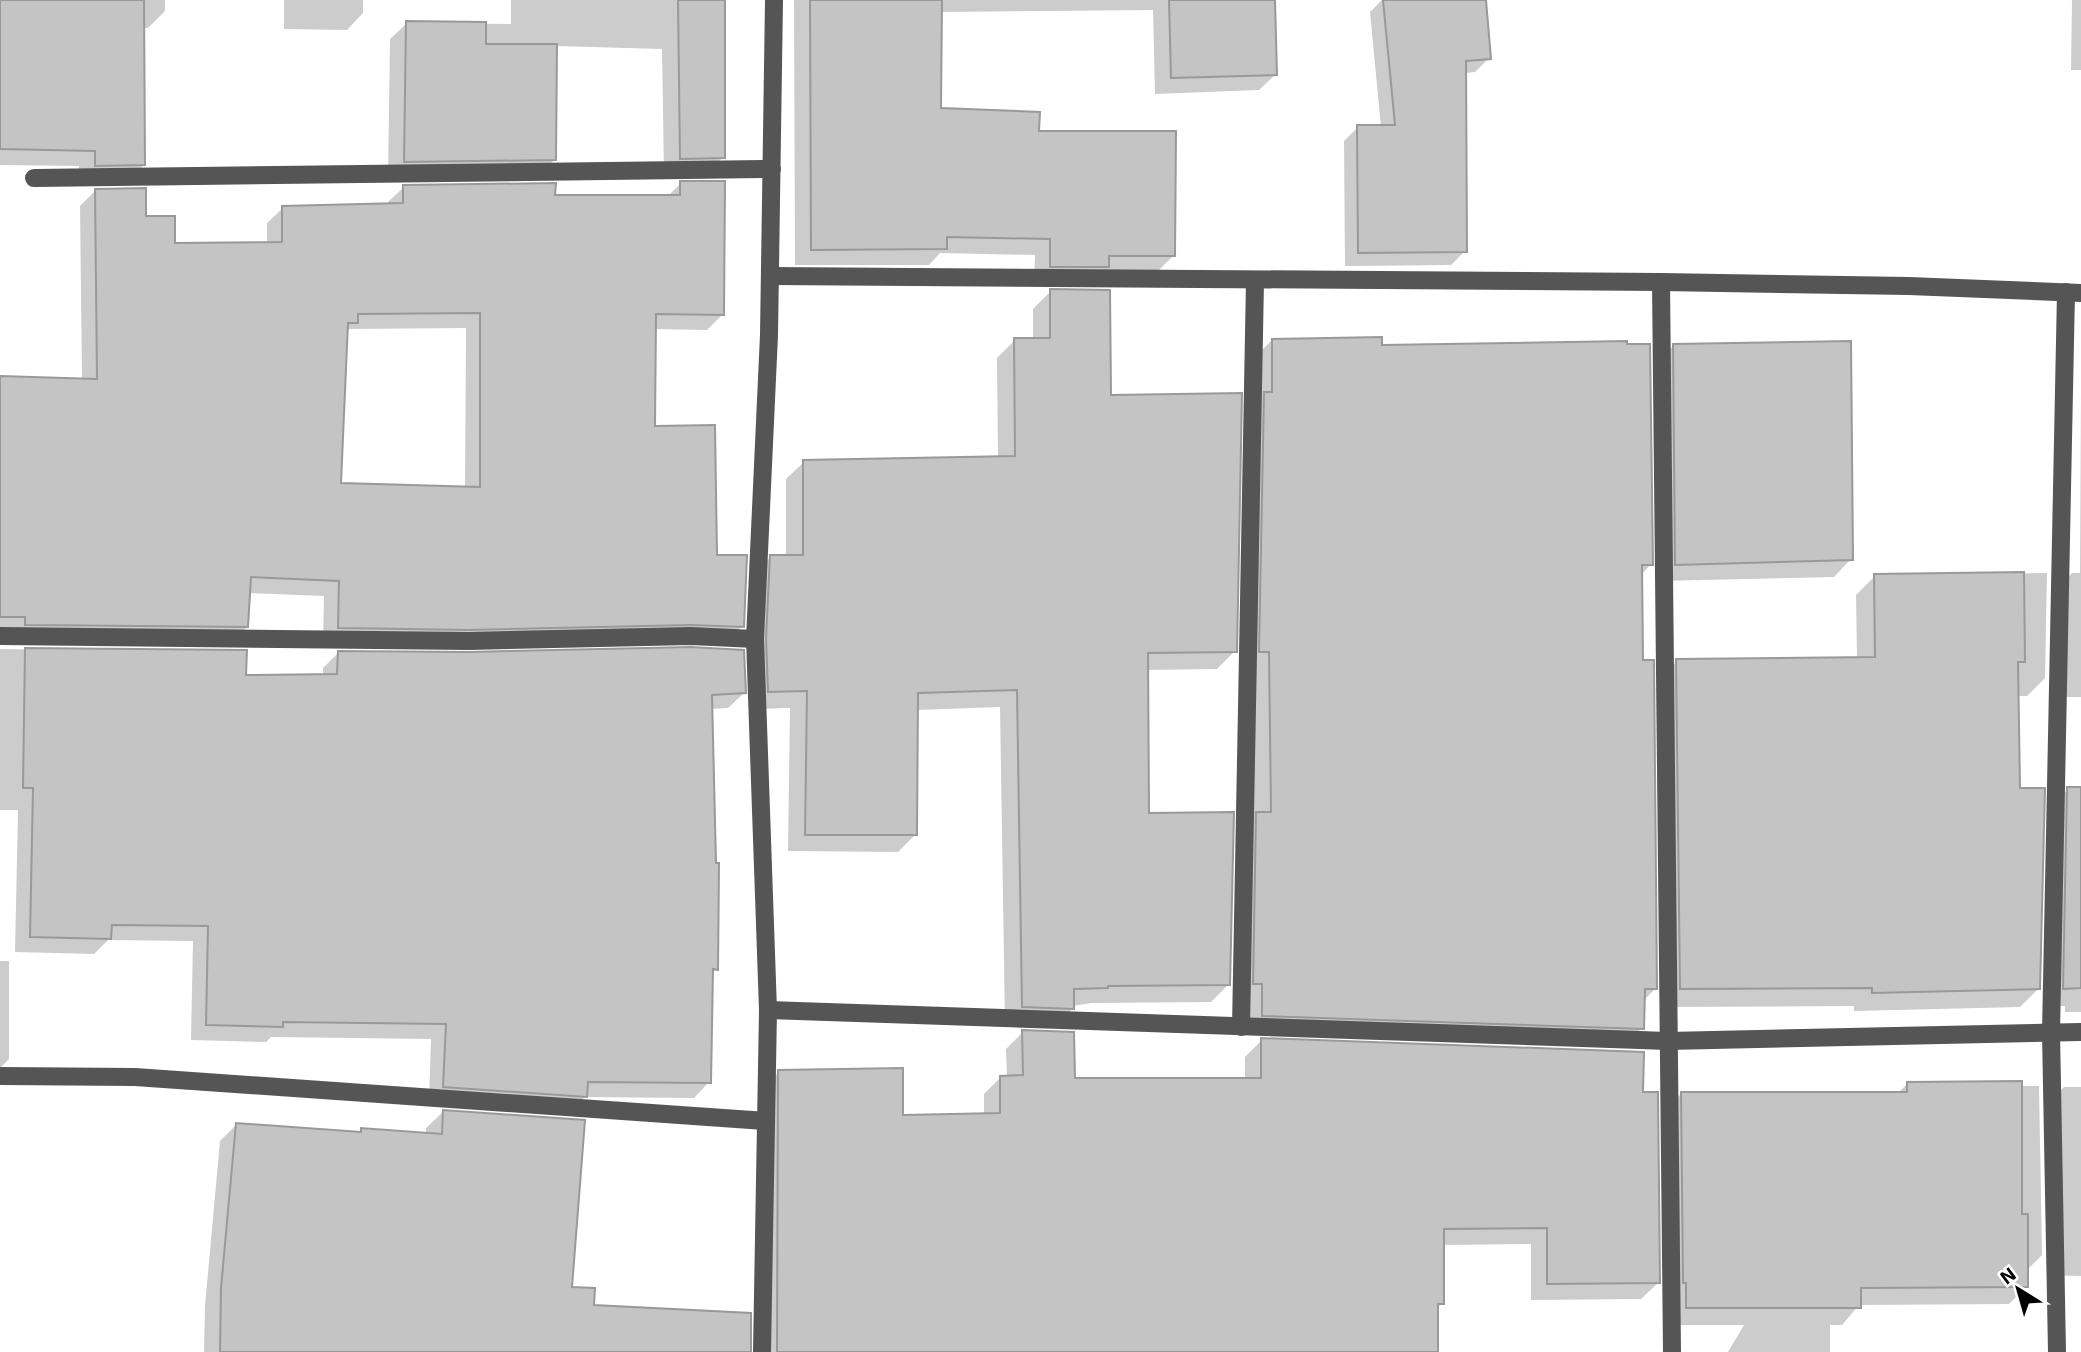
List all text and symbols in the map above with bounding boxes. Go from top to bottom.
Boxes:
north arrow [1983,1254,2053,1324]
text: N [1995,1262,2020,1288]

